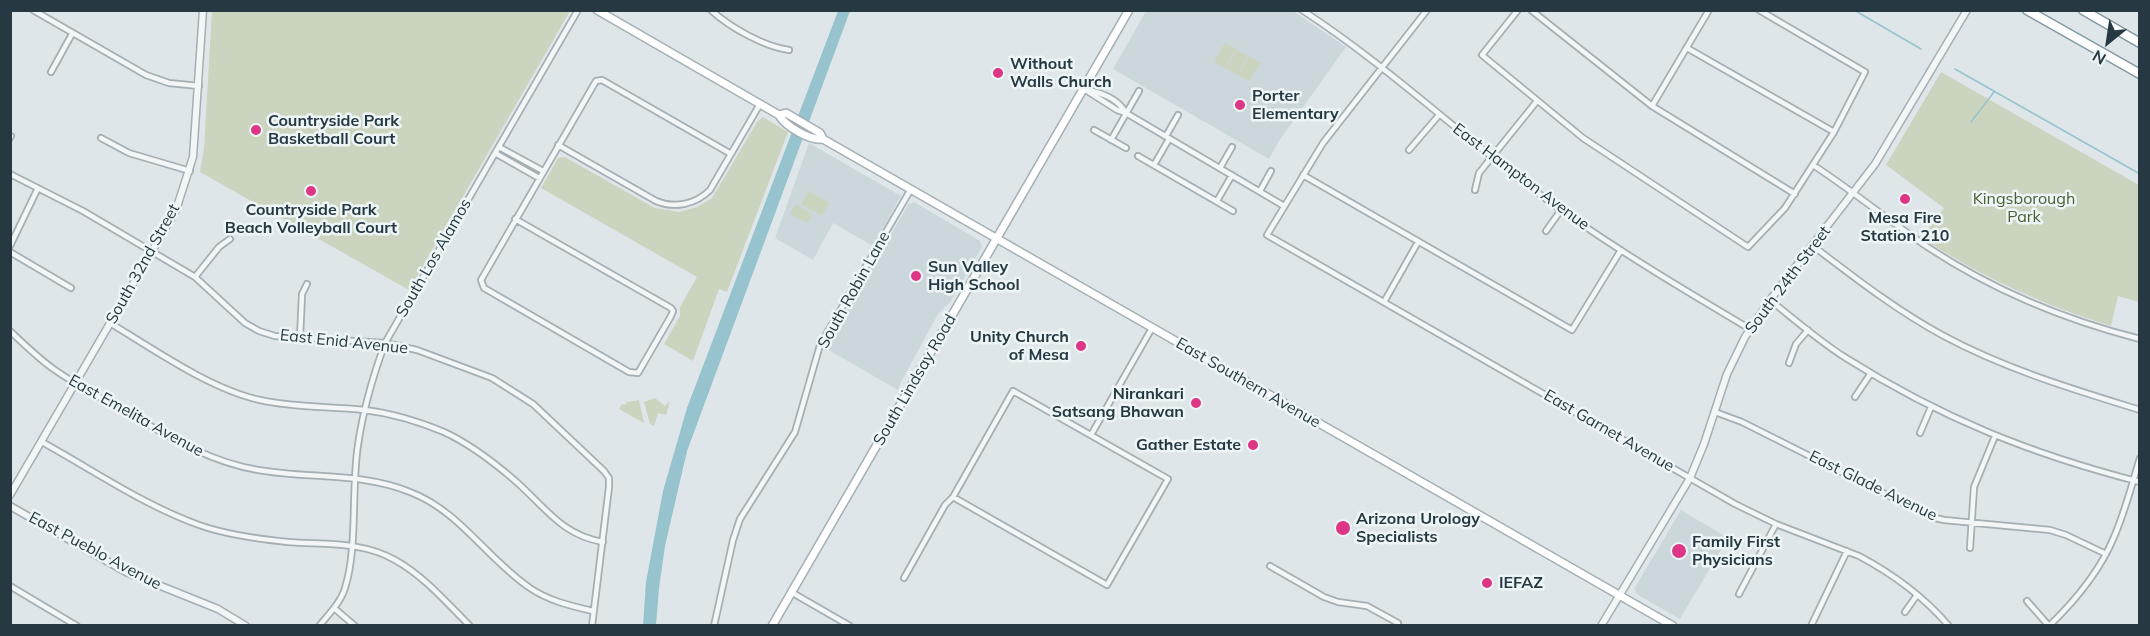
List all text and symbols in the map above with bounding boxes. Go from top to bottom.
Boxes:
north arrow [2078,12,2138,72]
text: N [2089,46,2109,69]
place label: Without Walls Church [1010,54,1112,92]
marker: Without Walls Church [991,66,1005,80]
place label: Porter Elementary [1252,86,1339,124]
marker: Porter Elementary [1233,98,1247,112]
place label: Countryside Park Basketball Court [268,111,399,149]
street label: East Hampton Avenue [1449,119,1593,235]
marker: Countryside Park Basketball Court [249,123,263,137]
marker: Countryside Park Beach Volleyball Court [304,184,318,198]
park label: Kingsborough Park [1973,189,2075,227]
marker: Mesa Fire Station 210 [1898,192,1912,206]
street label: South Los Alamos [392,195,476,321]
place label: Countryside Park Beach Volleyball Court [225,200,397,238]
street label: South 32nd Street [102,201,184,327]
place label: Mesa Fire Station 210 [1861,208,1949,246]
street label: South 24th Street [1741,222,1835,338]
street label: South Robin Lane [814,228,894,352]
place label: Sun Valley High School [928,257,1020,295]
marker: Sun Valley High School [909,269,923,283]
street label: South Lindsay Road [870,311,960,449]
street label: East Enid Avenue [279,326,409,358]
place label: Unity Church of Mesa [970,327,1069,365]
street label: East Southern Avenue [1172,334,1324,432]
marker: Unity Church of Mesa [1074,339,1088,353]
street label: East Emelita Avenue [65,371,207,461]
place label: Nirankari Satsang Bhawan [1052,384,1184,422]
street label: East Garnet Avenue [1540,386,1678,476]
marker: Nirankari Satsang Bhawan [1189,396,1203,410]
place label: Gather Estate [1136,435,1241,455]
marker: Gather Estate [1246,438,1260,452]
street label: East Glade Avenue [1806,447,1940,525]
street label: East Pueblo Avenue [25,508,165,594]
place label: Arizona Urology Specialists [1356,509,1480,547]
marker: Arizona Urology Specialists [1334,519,1352,537]
place label: Family First Physicians [1692,532,1780,570]
marker: Family First Physicians [1670,542,1688,560]
place label: IEFAZ [1499,573,1543,593]
marker: IEFAZ [1480,576,1494,590]

